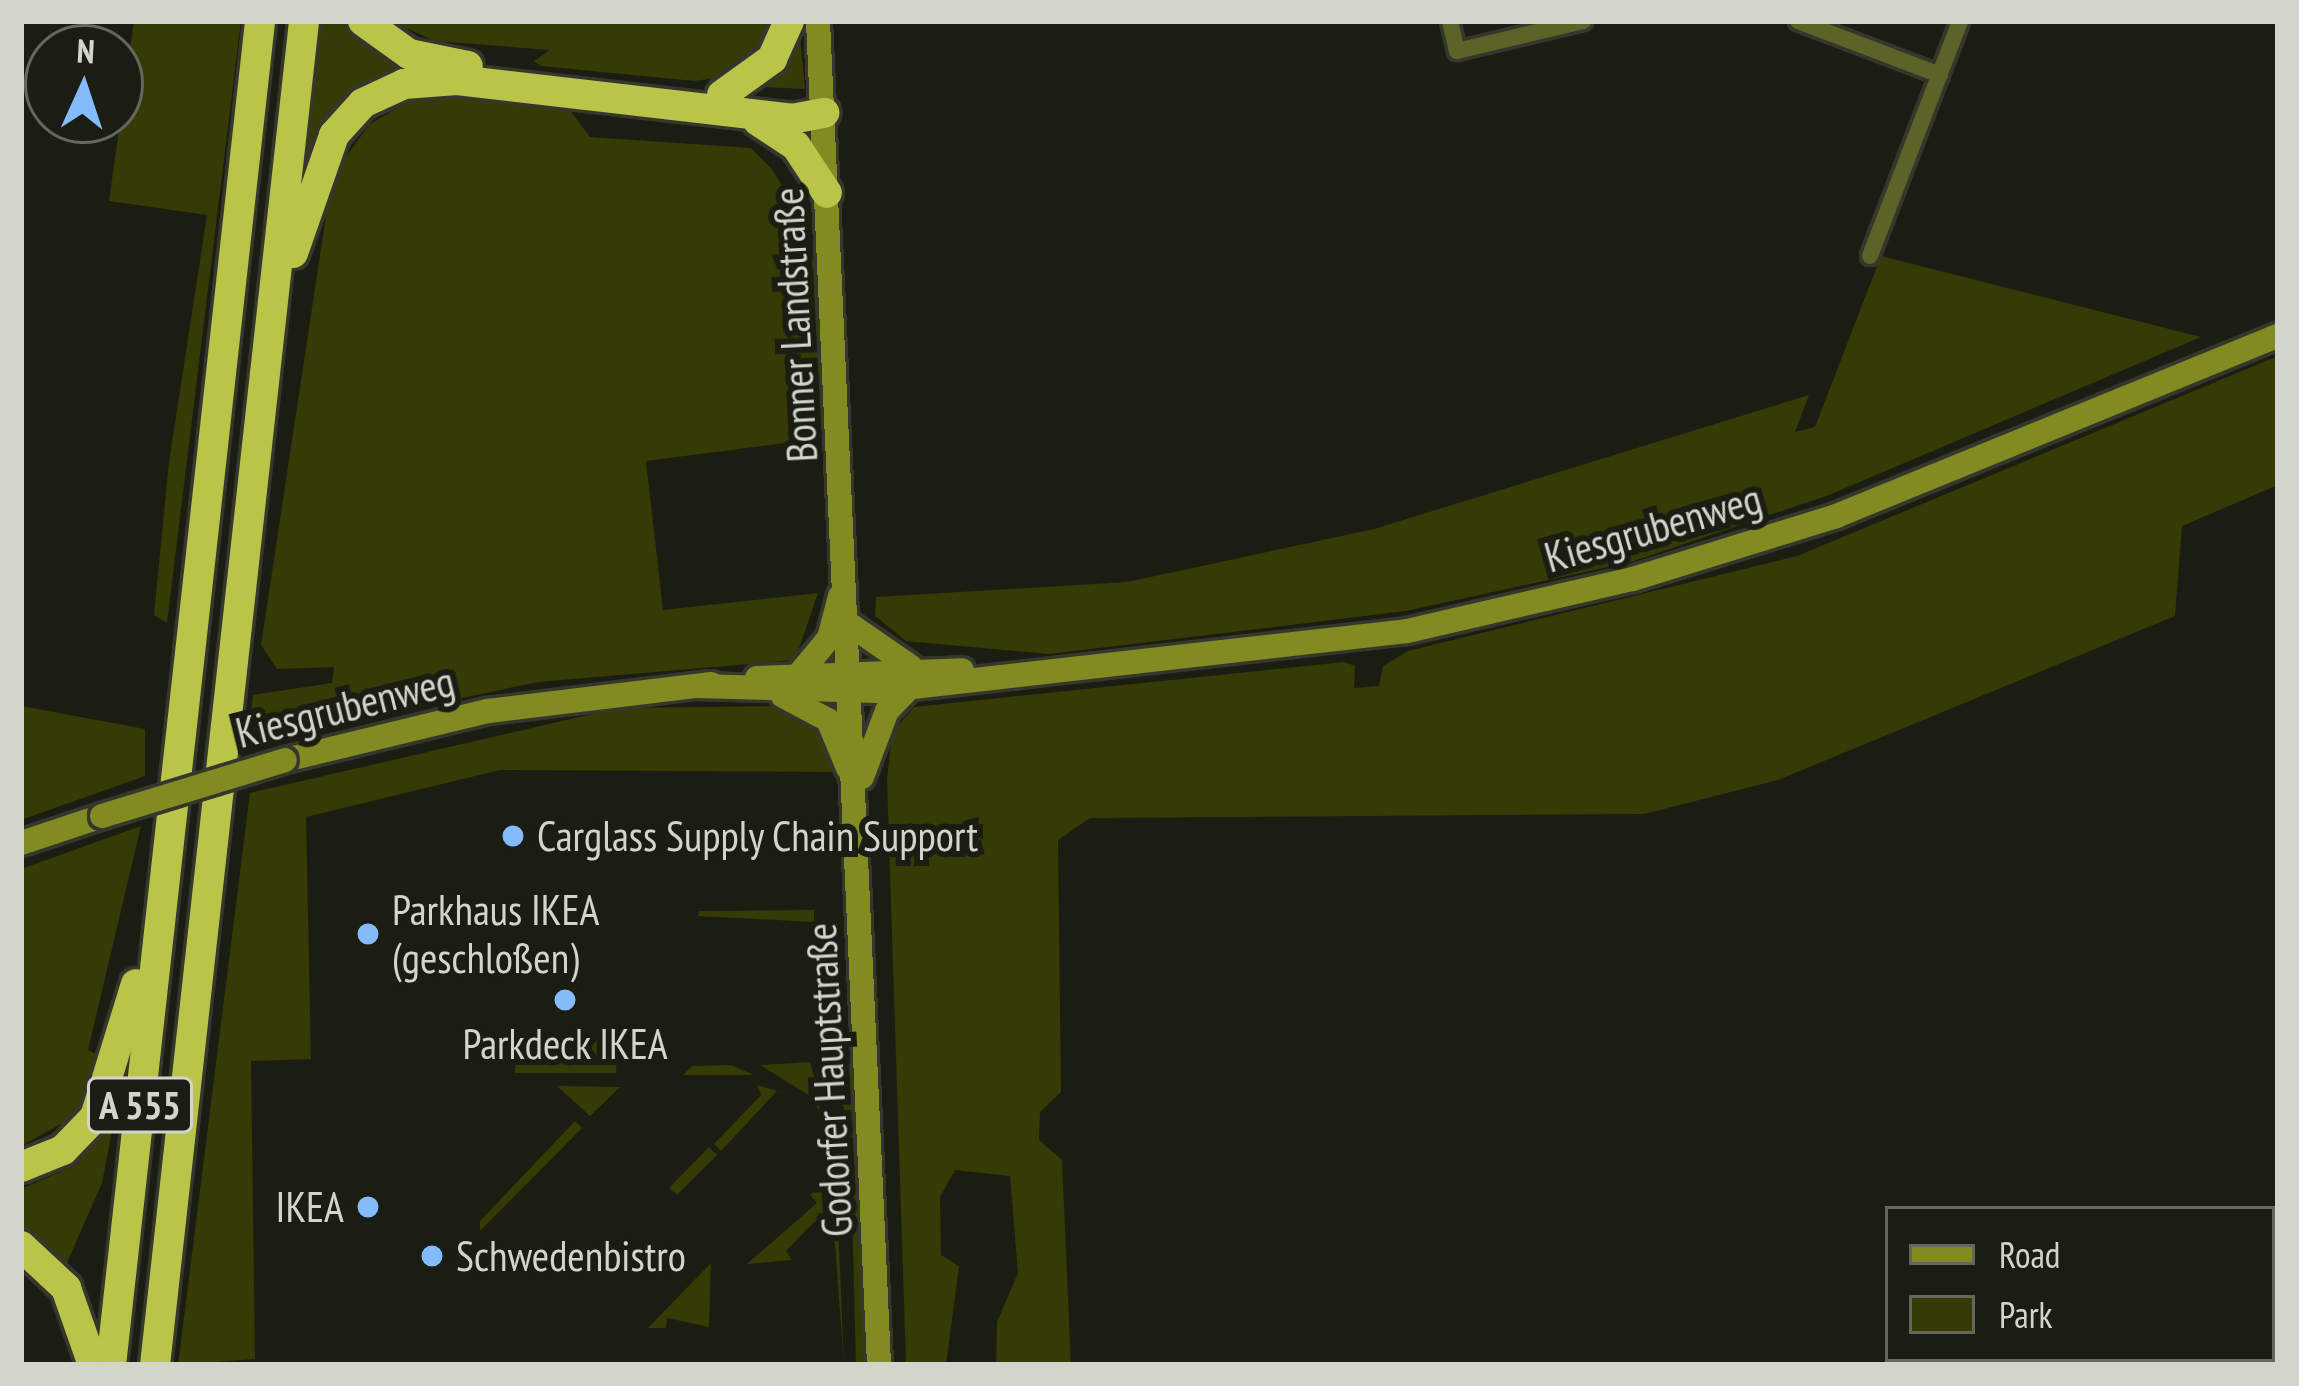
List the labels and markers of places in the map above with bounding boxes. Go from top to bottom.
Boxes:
place label: Carglass Supply Chain Support [537,811,979,861]
marker: Carglass Supply Chain Support [500,823,526,849]
place label: Parkhaus IKEA (geschloßen) [392,885,599,984]
marker: Parkhaus IKEA (geschloßen) [355,921,381,947]
marker: Parkdeck IKEA [552,987,578,1013]
place label: Parkdeck IKEA [462,1019,668,1069]
place label: IKEA [276,1182,344,1232]
marker: IKEA [355,1194,381,1220]
place label: Schwedenbistro [456,1231,686,1281]
marker: Schwedenbistro [419,1243,445,1269]

